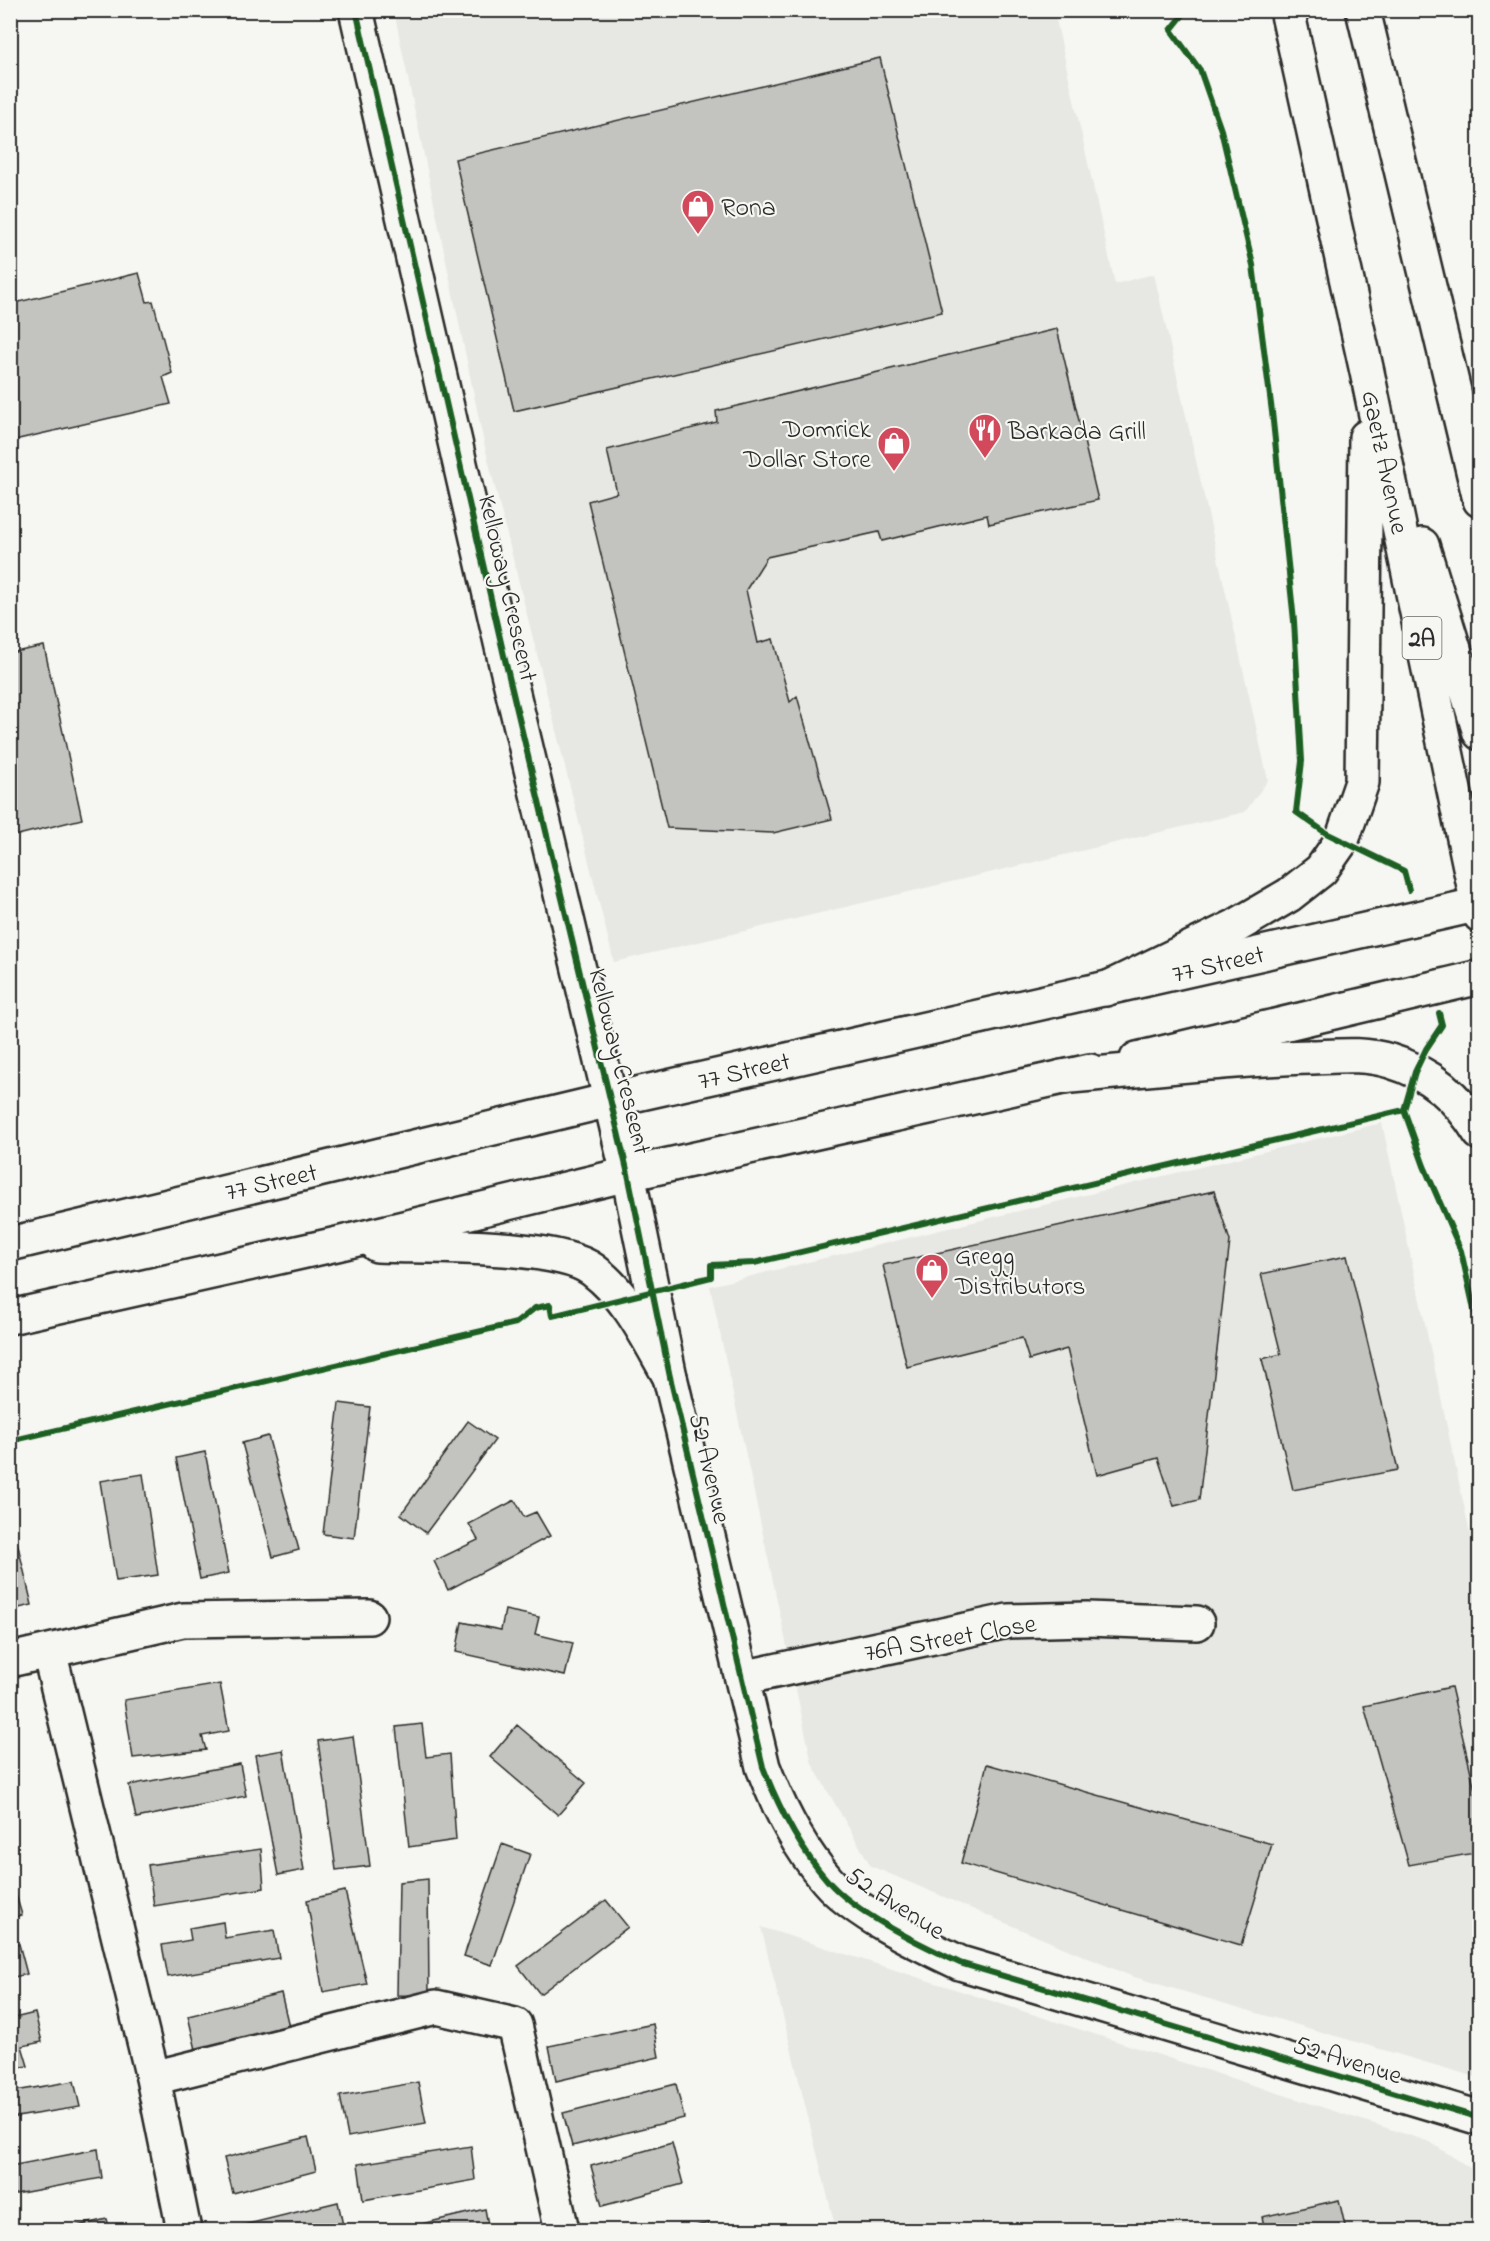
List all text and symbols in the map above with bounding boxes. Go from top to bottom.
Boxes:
shop icon: Rona [680,188,716,235]
place label: Rona [721,190,776,228]
street label: Gaetz Avenue [1349,387,1417,538]
place label: Domrick Dollar Store [742,412,872,480]
restaurant icon: Barkada Grill [967,412,1003,459]
place label: Barkada Grill [1007,414,1146,452]
shop icon: Domrick Dollar Store [876,425,912,472]
street label: Kelloway Crescent [466,492,546,686]
road number: 2A [1402,617,1442,659]
street label: 77 Street [1169,937,1269,995]
street label: Kelloway Crescent [577,965,660,1159]
street label: 77 Street [695,1044,795,1102]
street label: 77 Street [222,1155,322,1213]
place label: Gregg Distributors [954,1239,1086,1307]
shop icon: Gregg Distributors [914,1252,950,1299]
street label: 52 Avenue [677,1410,739,1528]
street label: 76A Street Close [862,1606,1040,1674]
street label: 52 Avenue [837,1858,952,1951]
street label: 52 Avenue [1288,2027,1407,2097]

